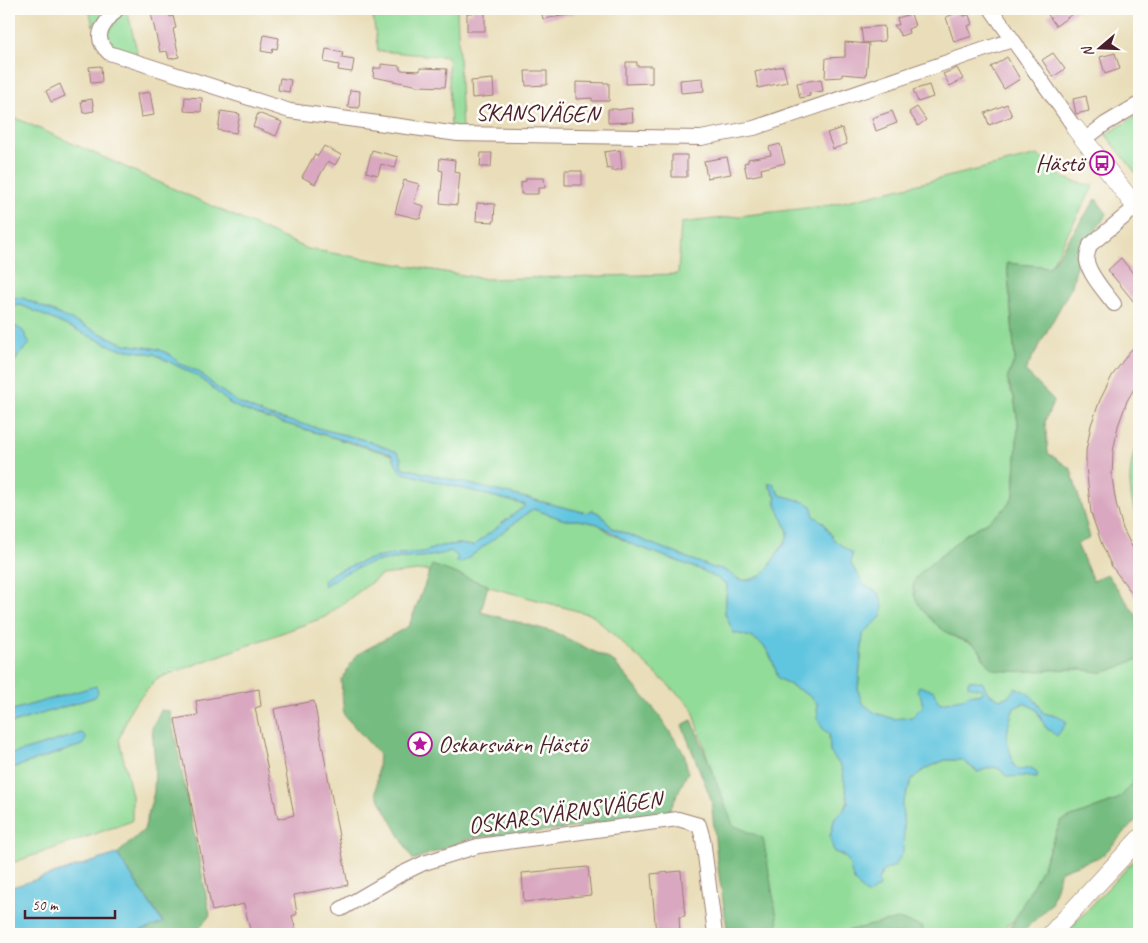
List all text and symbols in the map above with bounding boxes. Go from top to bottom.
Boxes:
north arrow [1076,22,1126,72]
text: N [1078,43,1098,59]
street label: SKANSVÄGEN [475,97,602,129]
place label: Hästö [1035,148,1087,178]
bus stop icon: Hästö [1089,150,1115,176]
place label: Oskarsvärn Hästö [438,729,589,759]
place icon: Oskarsvärn Hästö [407,731,433,757]
street label: OSKARSVÄRNSVÄGEN [466,783,667,840]
scale bar [25,888,115,920]
text: 50 m [32,896,59,915]

